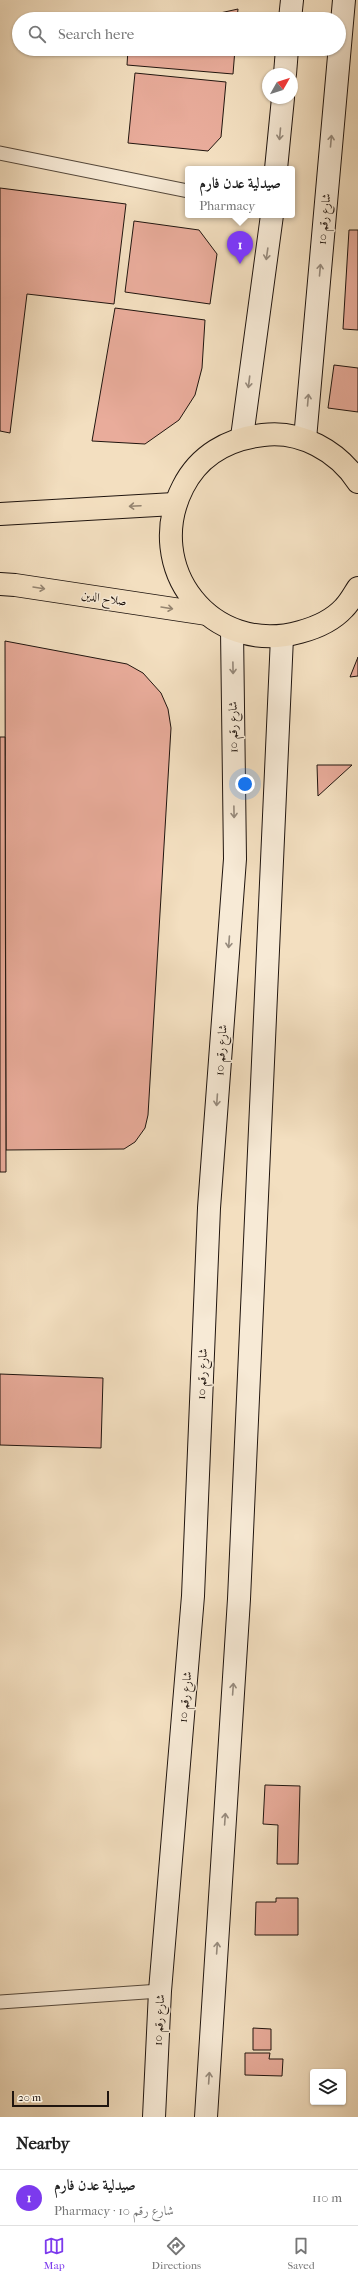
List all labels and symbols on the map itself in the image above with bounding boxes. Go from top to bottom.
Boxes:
north arrow [262,68,298,104]
one-way arrow [276,127,283,140]
one-way arrow [328,135,335,148]
street label: شارع رقم 10 [315,193,337,246]
pin: 1 [227,231,253,264]
one-way arrow [263,247,270,260]
one-way arrow [316,264,324,277]
one-way arrow [245,375,253,388]
one-way arrow [305,394,312,407]
one-way arrow [129,502,142,510]
one-way arrow [32,584,45,592]
street label: صلاح الدين [80,588,128,612]
one-way arrow [160,604,173,612]
one-way arrow [229,661,237,674]
street label: شارع رقم 10 [226,701,244,753]
your location [235,774,255,794]
one-way arrow [230,805,238,818]
one-way arrow [225,935,232,948]
street label: شارع رقم 10 [212,1024,234,1076]
one-way arrow [213,1093,220,1106]
street label: شارع رقم 10 [194,1348,214,1400]
street label: شارع رقم 10 [176,1671,198,1724]
one-way arrow [230,1683,237,1696]
one-way arrow [222,1813,229,1826]
one-way arrow [213,1942,220,1955]
street label: شارع رقم 10 [151,1994,171,2046]
one-way arrow [205,2072,212,2085]
scale bar [12,2089,109,2108]

